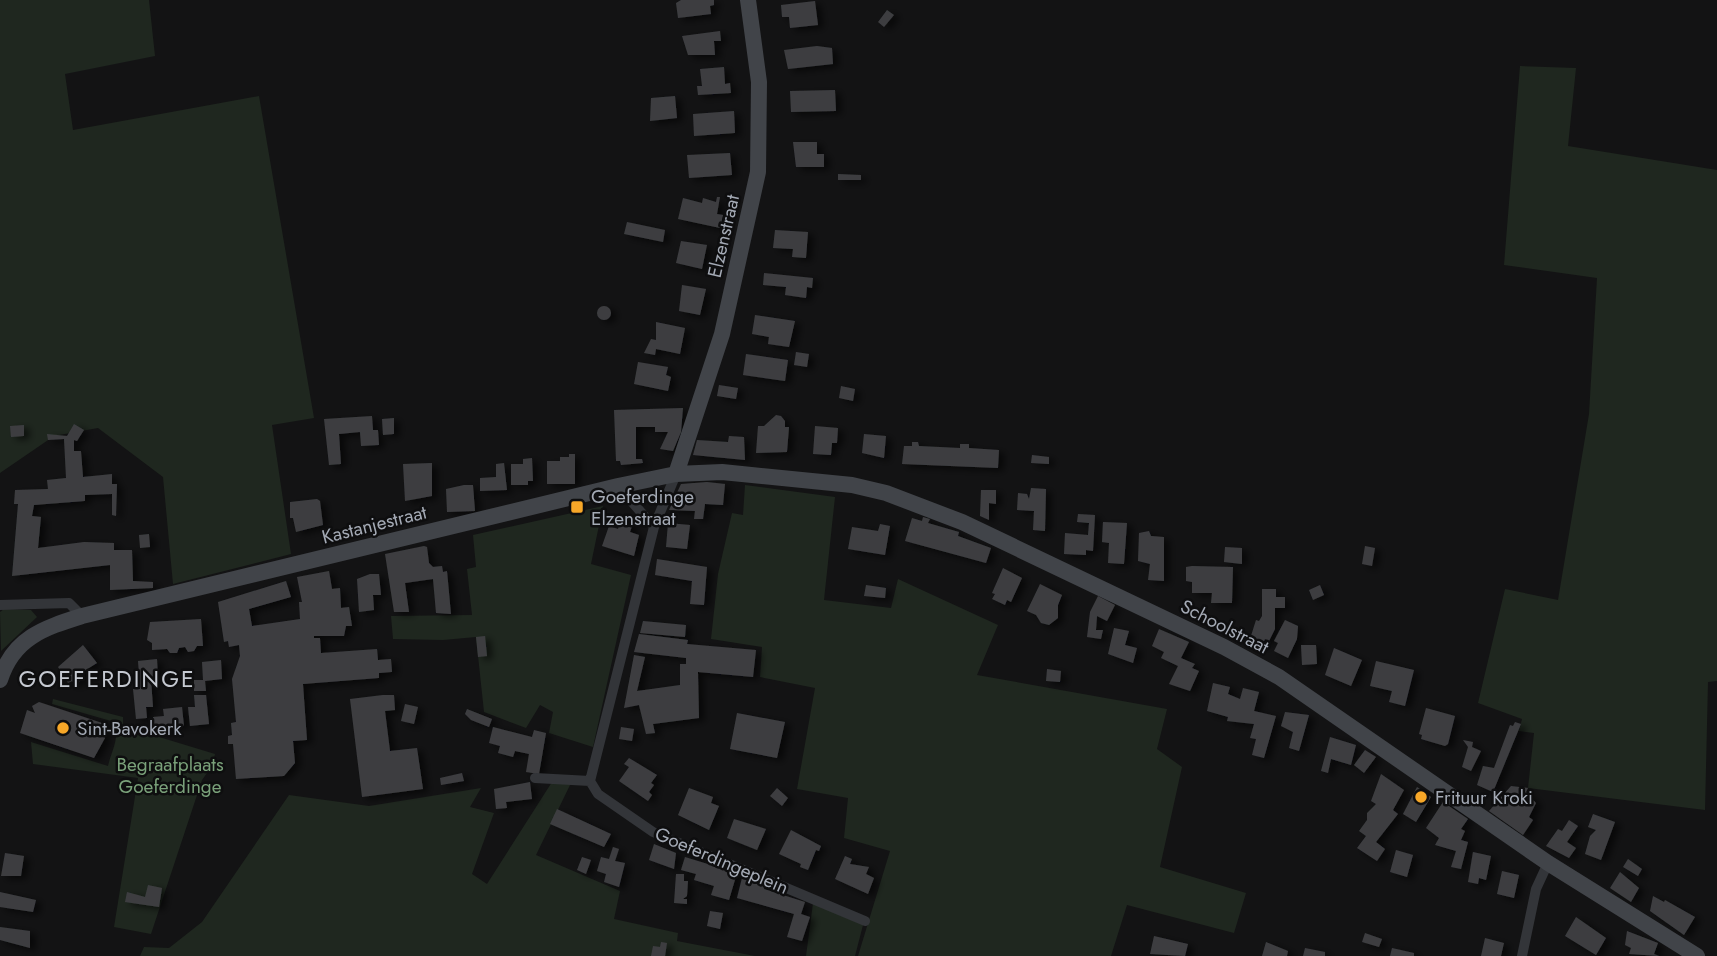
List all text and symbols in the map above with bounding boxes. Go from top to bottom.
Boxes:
street label: Elzenstraat [701,191,746,280]
place label: Goeferdinge Elzenstraat [591,483,694,532]
street label: Kastanjestraat [319,498,430,551]
marker: Goeferdinge Elzenstraat [569,499,585,515]
street label: Schoolstraat [1176,593,1274,660]
district label: GOEFERDINGE [18,662,196,696]
place label: Sint-Bavokerk [77,715,182,742]
marker: Sint-Bavokerk [55,720,71,736]
park label: Begraafplaats Goeferdinge [116,751,224,800]
place label: Frituur Kroki [1435,784,1533,811]
marker: Frituur Kroki [1413,789,1429,805]
street label: Goeferdingeplein [651,820,793,901]

